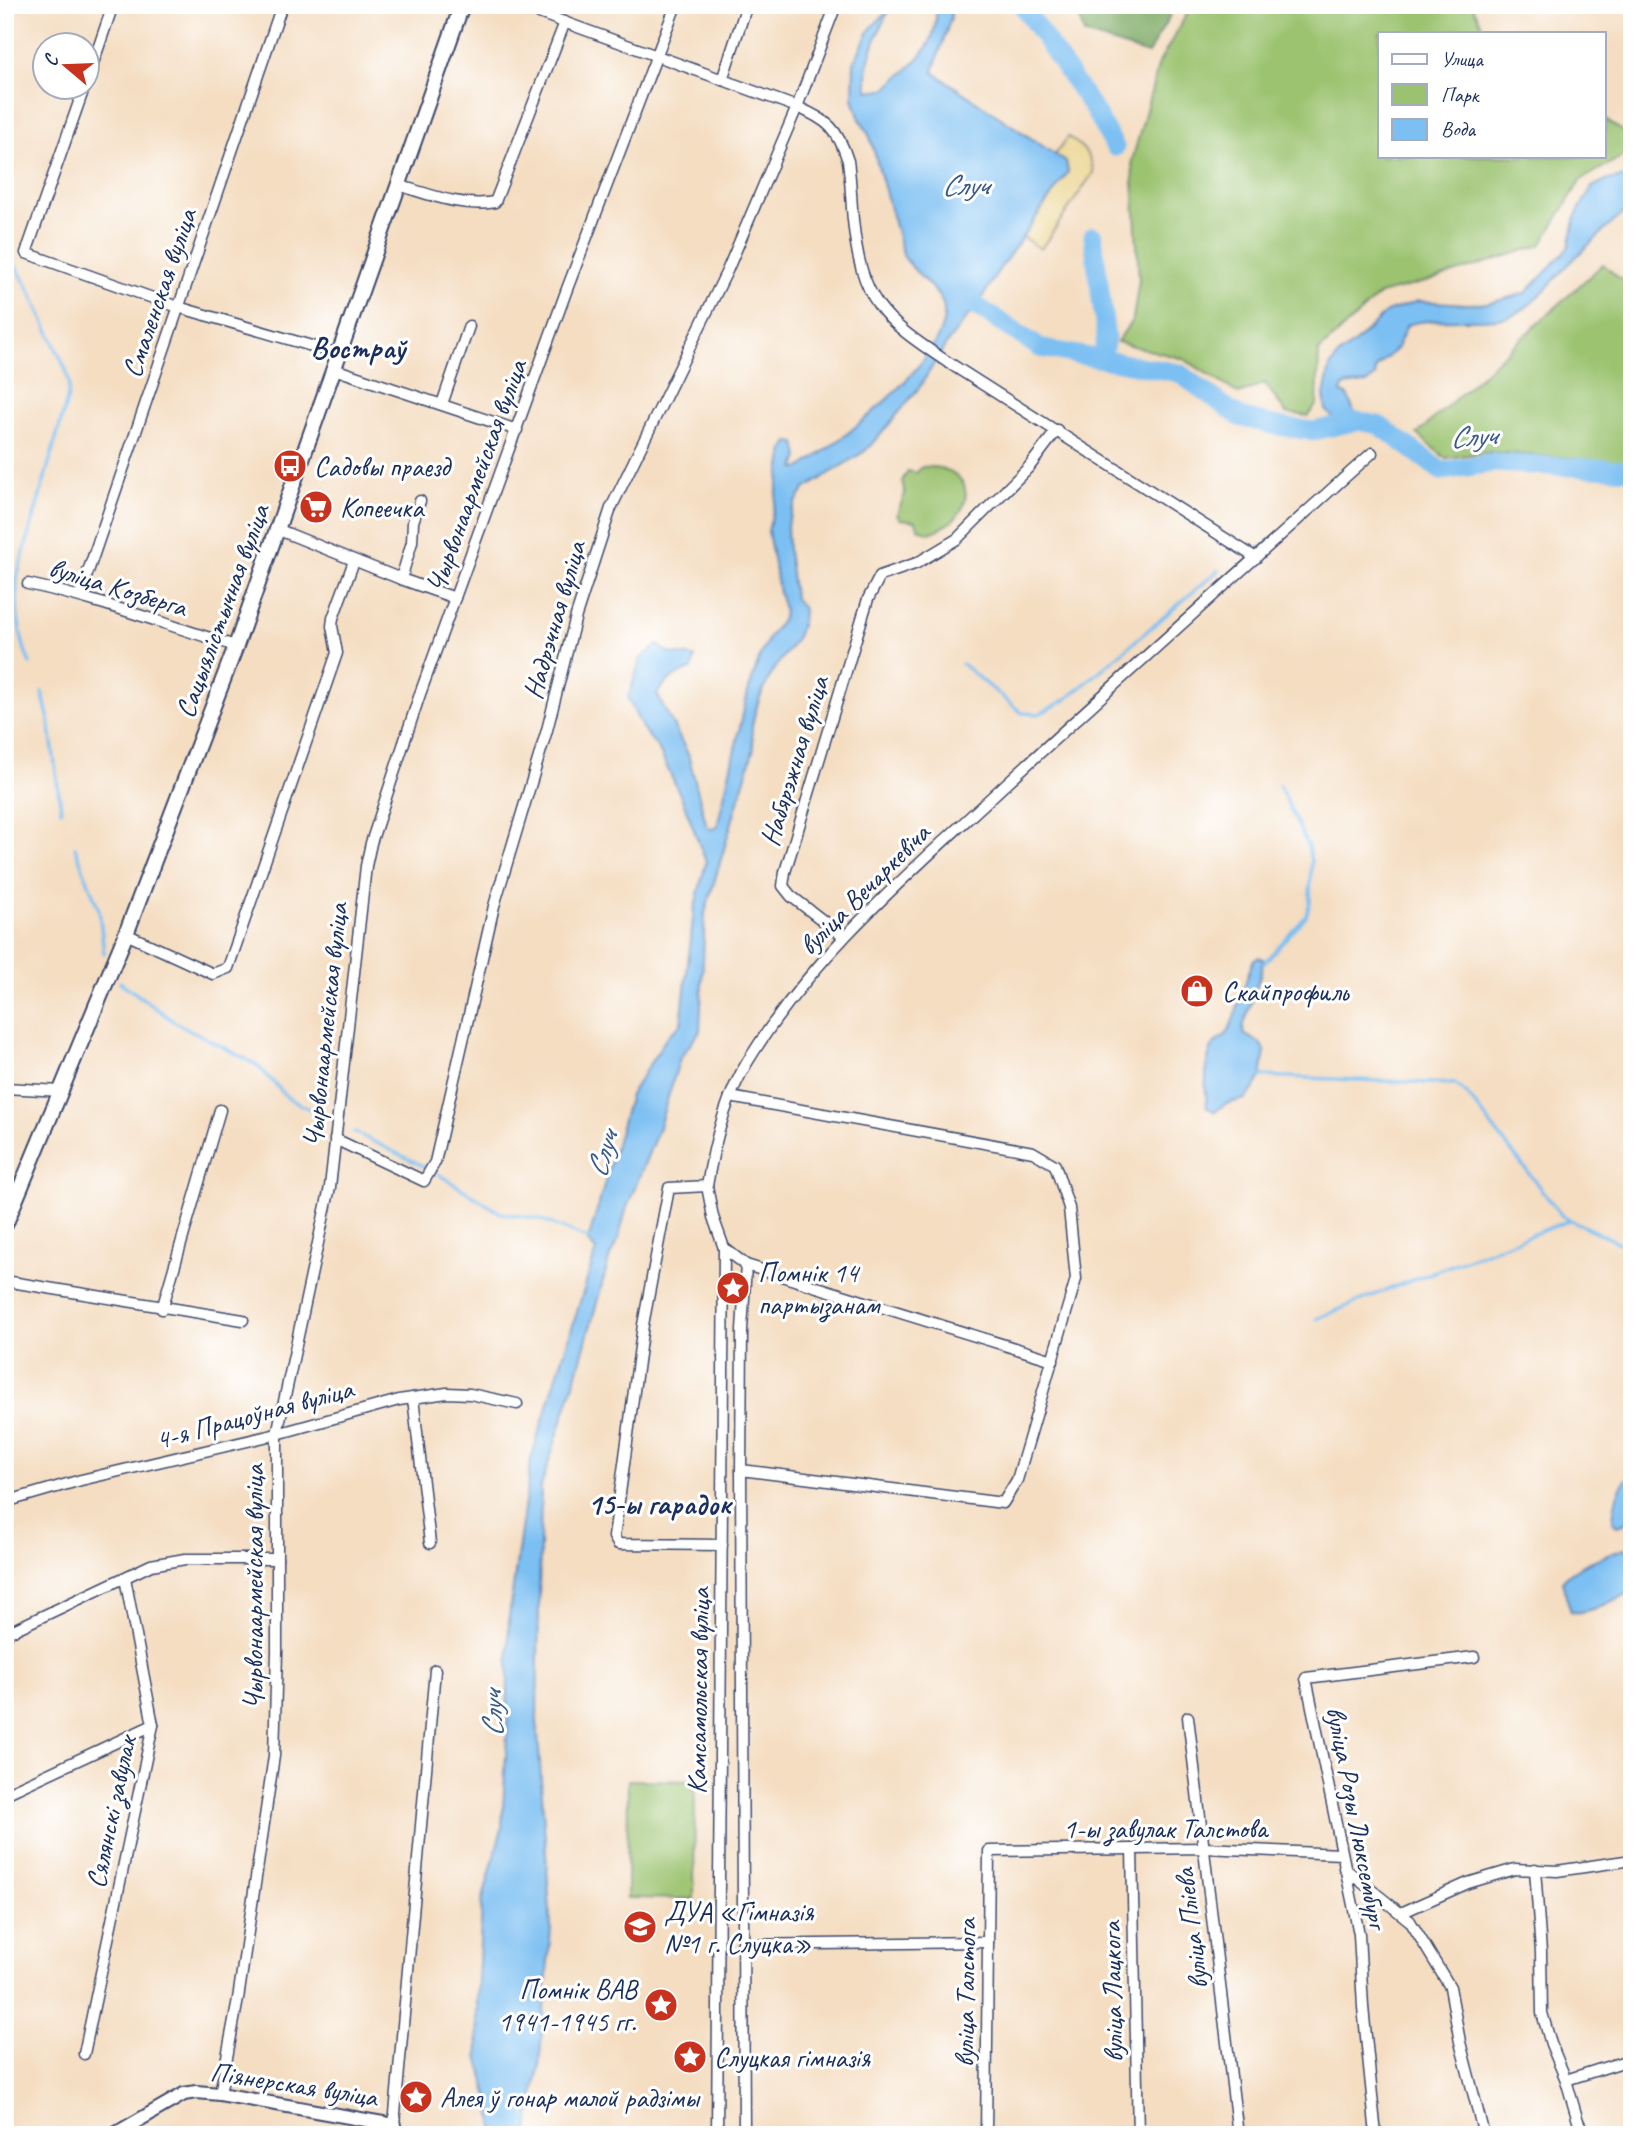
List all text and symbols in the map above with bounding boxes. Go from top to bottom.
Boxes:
north arrow [32,32,102,102]
legend [1378,32,1606,158]
text: Улица [1441,46,1484,72]
text: С [38,50,65,69]
text: Парк [1441,82,1481,108]
text: Вода [1441,116,1477,142]
water label: Случ [942,166,993,204]
street label: Смаленская вуліца [114,202,205,382]
district label: Востраў [311,329,409,367]
street label: Чырвонаармейская вуліца [418,353,535,597]
water label: Случ [1449,416,1502,456]
bus stop icon: Садовы праезд [271,447,309,485]
place label: Садовы праезд [314,449,453,484]
supermarket icon: Копеечка [297,488,335,526]
place label: Копеечка [340,490,425,525]
street label: Сацыялістычная вуліца [167,498,277,723]
street label: Надрэчная вуліца [515,535,594,703]
street label: вуліца Козберга [45,549,193,625]
street label: Набярэжная вуліца [752,670,837,850]
street label: вуліца Вечаркевіча [791,815,938,962]
street label: Чырвонаармейская вуліца [295,900,355,1149]
shop icon: Скайпрофиль [1178,972,1216,1010]
place label: Скайпрофиль [1222,974,1351,1009]
water label: Случ [577,1122,628,1182]
place label: Помнік 14 партызанам [758,1255,882,1323]
place icon: Помнік 14 партызанам [714,1269,752,1307]
street label: 4-я Працоўная вуліца [151,1370,358,1457]
street label: Чырвонаармейская вуліца [236,1463,271,1709]
district label: 15-ы гарадок [588,1485,734,1523]
street label: Камсамольская вуліца [679,1586,717,1794]
water label: Случ [473,1686,511,1737]
street label: вуліца Розы Люксембург [1318,1703,1396,1934]
street label: Сялянскі завулак [78,1730,146,1891]
street label: 1-ы завулак Талстова [1063,1811,1270,1847]
street label: вуліца Пліева [1166,1865,1216,1991]
place label: ДУА «Гімназія №1 г. Слуцка» [664,1894,814,1961]
school or university icon: ДУА «Гімназія №1 г. Слуцка» [621,1908,659,1946]
street label: вуліца Талстога [946,1916,984,2068]
street label: вуліца Лацкога [1093,1919,1131,2063]
place label: Помнік ВАВ 1941-1945 гг. [498,1972,640,2039]
place icon: Помнік ВАВ 1941-1945 гг. [642,1986,680,2024]
place icon: Слуцкая гімназія [671,2038,709,2076]
place label: Слуцкая гімназія [714,2040,871,2075]
street label: Піянерская вуліца [208,2054,382,2115]
place icon: Алея ў гонар малой радзімы [397,2078,435,2116]
place label: Алея ў гонар малой радзімы [440,2080,701,2115]

